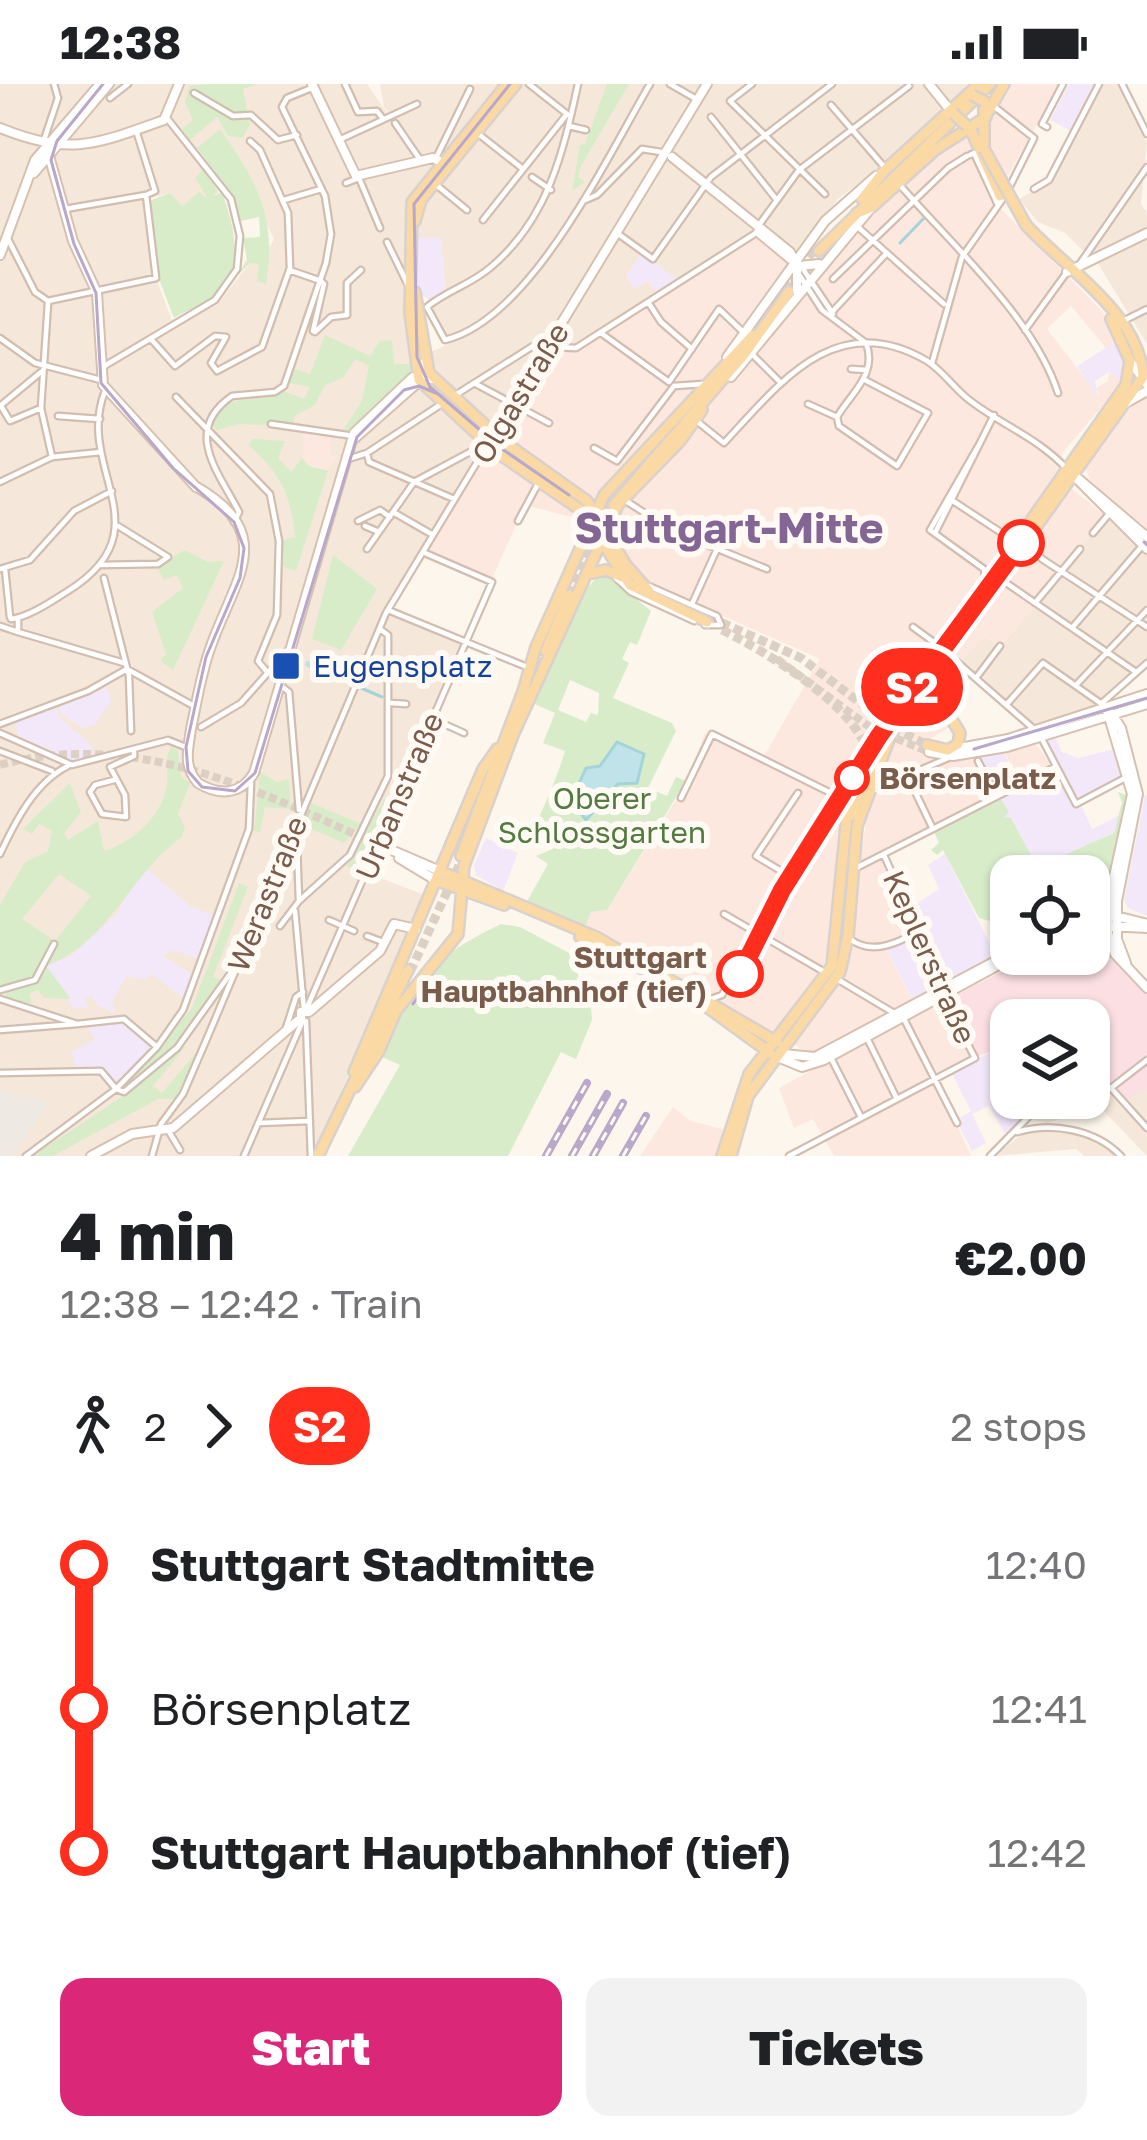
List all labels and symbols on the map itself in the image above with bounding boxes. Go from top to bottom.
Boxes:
street label: Olgastraße [464,316,576,470]
district label: Stuttgart-Mitte [574,502,884,552]
unlabelled marker [999,521,1043,565]
place label: Eugensplatz [313,648,492,684]
line badge: S2 [858,648,966,726]
marker: Eugensplatz [270,650,302,682]
street label: Urbanstraße [348,707,450,885]
place label: Börsenplatz [879,760,1056,796]
marker: Börsenplatz [836,762,868,794]
park label: Oberer Schlossgarten [498,780,706,850]
street label: Werastraße [220,811,314,977]
street label: Keplerstraße [876,865,984,1049]
place label: Stuttgart Hauptbahnhof (tief) [421,939,707,1009]
marker: Stuttgart Hauptbahnhof (tief) [718,952,762,996]

